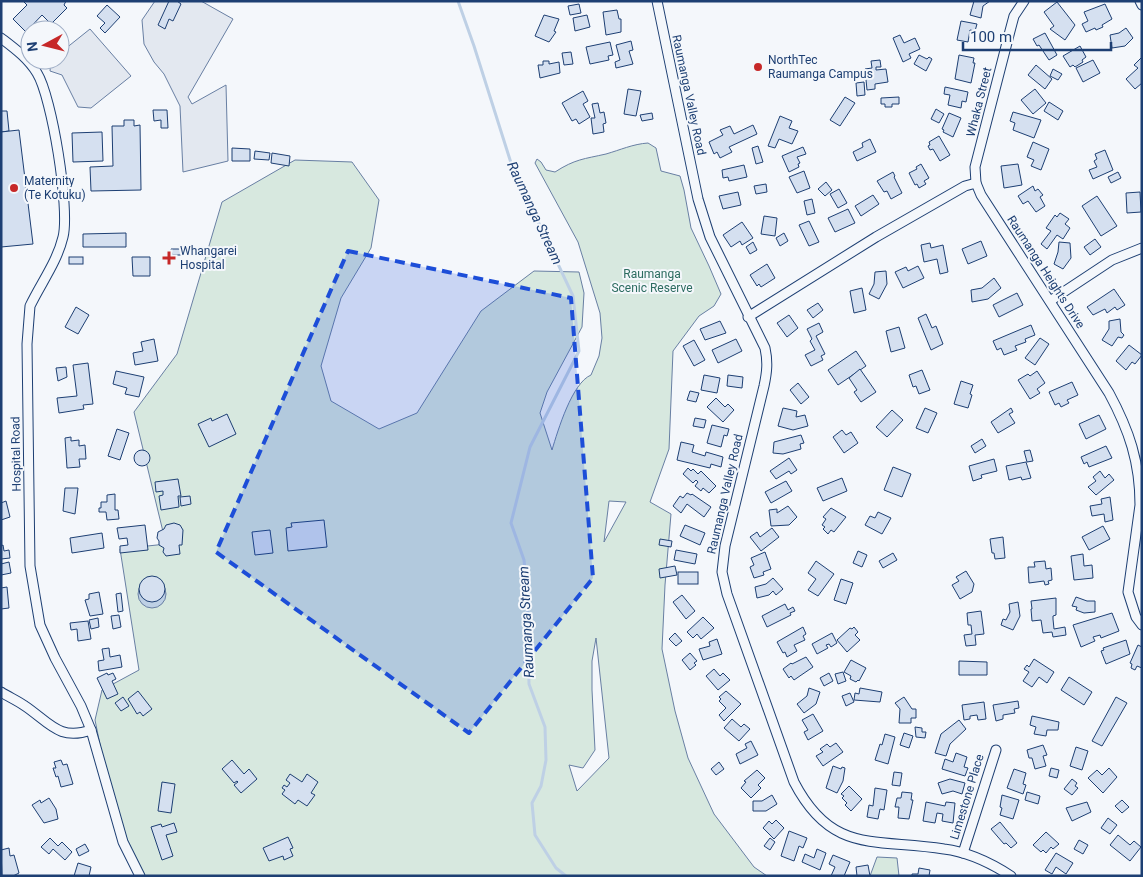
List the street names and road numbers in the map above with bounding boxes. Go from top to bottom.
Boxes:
street label: Raumanga Valley Road [669,34,709,156]
street label: Whaka Street [964,66,994,138]
street label: Raumanga Heights Drive [1004,213,1088,331]
street label: Hospital Road [8,416,24,492]
street label: Raumanga Valley Road [704,433,746,555]
street label: Limestone Place [947,753,987,841]

